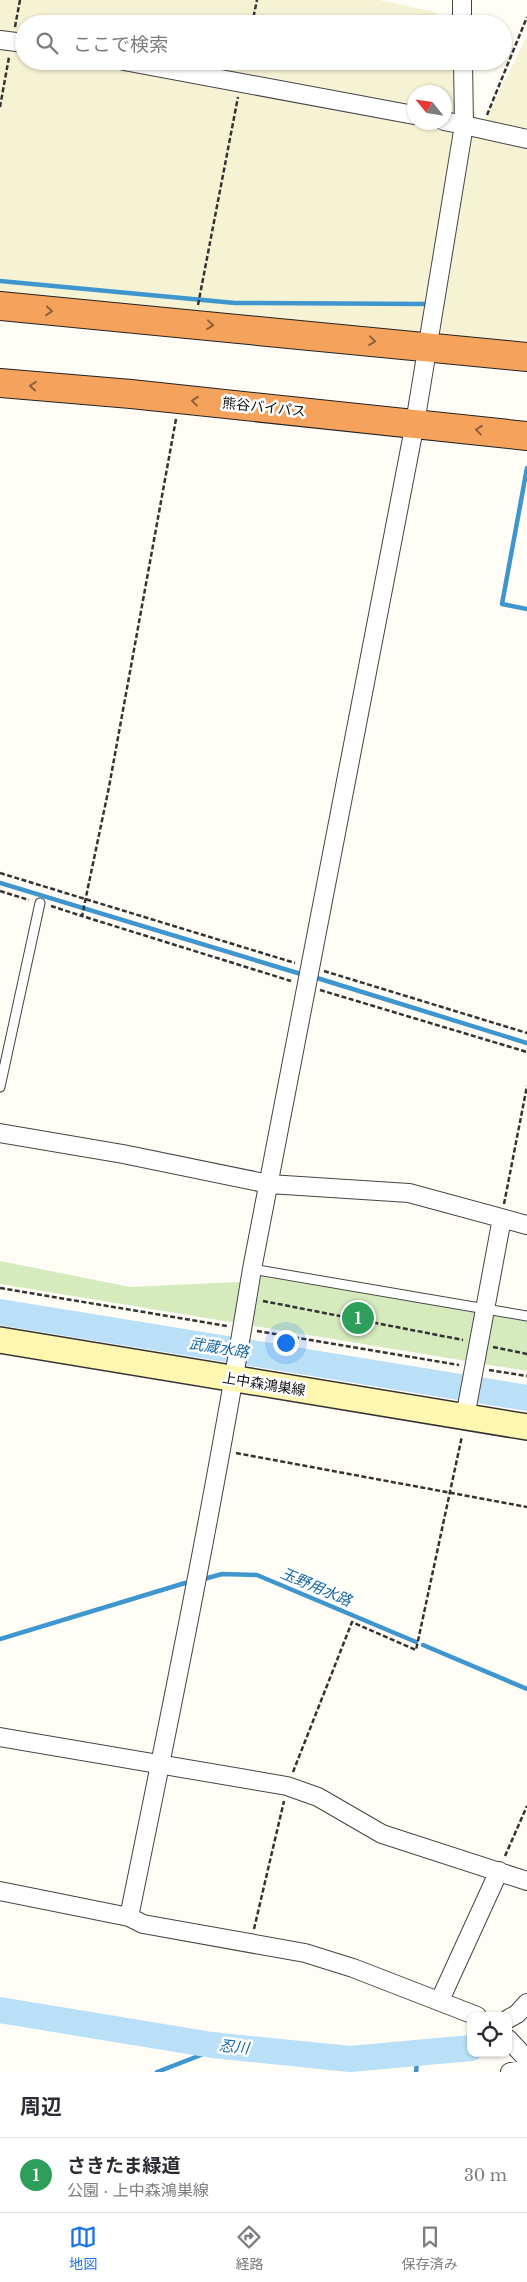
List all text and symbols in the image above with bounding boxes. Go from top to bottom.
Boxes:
search box [15,15,512,70]
icon: search [33,29,61,57]
text: ここで検索 [73,33,168,56]
north arrow [407,85,452,130]
one-way arrow [45,305,53,316]
one-way arrow [207,319,215,330]
one-way arrow [368,335,376,346]
one-way arrow [29,380,37,391]
street label: 熊谷バイパス [221,394,307,420]
one-way arrow [191,395,199,406]
one-way arrow [474,425,482,436]
pin: 1 [342,1299,374,1337]
your location [273,1330,299,1356]
water label: 武蔵水路 [188,1333,252,1362]
street label: 上中森鴻巣線 [221,1369,307,1399]
water label: 玉野用水路 [278,1563,356,1611]
map controls [467,2012,512,2057]
button: locate [467,2012,512,2057]
water label: 忍川 [218,2035,252,2058]
text: 周辺 [20,2094,62,2120]
text: さきたま緑道 [67,2154,180,2177]
text: 1 [33,2165,39,2185]
text: 30 m [464,2165,507,2185]
text: 公園 · 上中森鴻巣線 [67,2180,209,2200]
tab: 地図 [69,2223,97,2273]
tab: 経路 [235,2223,263,2273]
tab: 保存済み [402,2223,458,2273]

